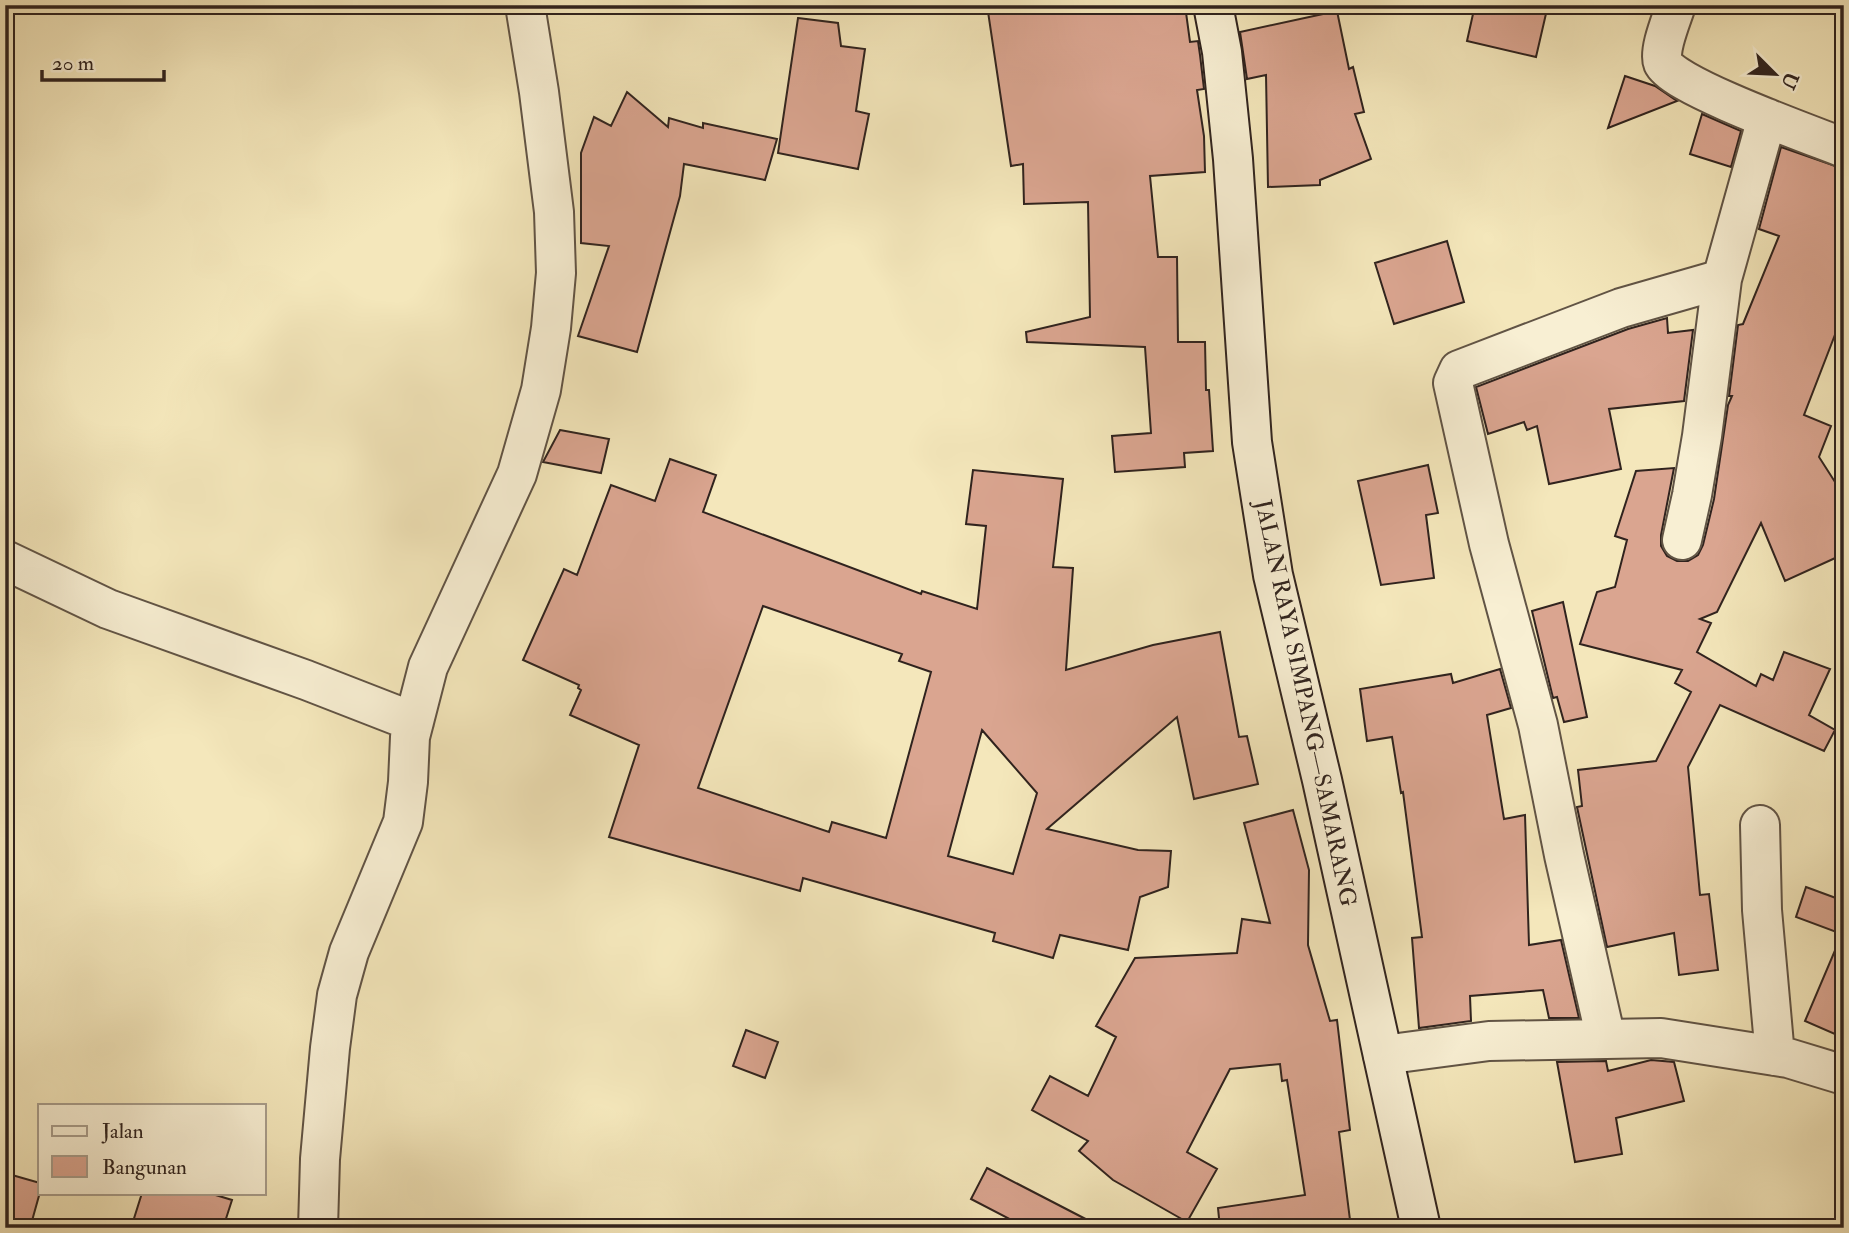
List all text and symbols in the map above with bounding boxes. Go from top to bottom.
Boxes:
scale bar [42,38,164,82]
north arrow [1741,38,1811,108]
text: 20 m [52,50,94,77]
text: U [1775,68,1804,93]
street label: JALAN RAYA SIMPANG—SAMARANG [1248,496,1363,909]
legend [38,1104,266,1194]
text: Jalan [101,1118,144,1145]
text: Bangunan [102,1154,187,1181]

